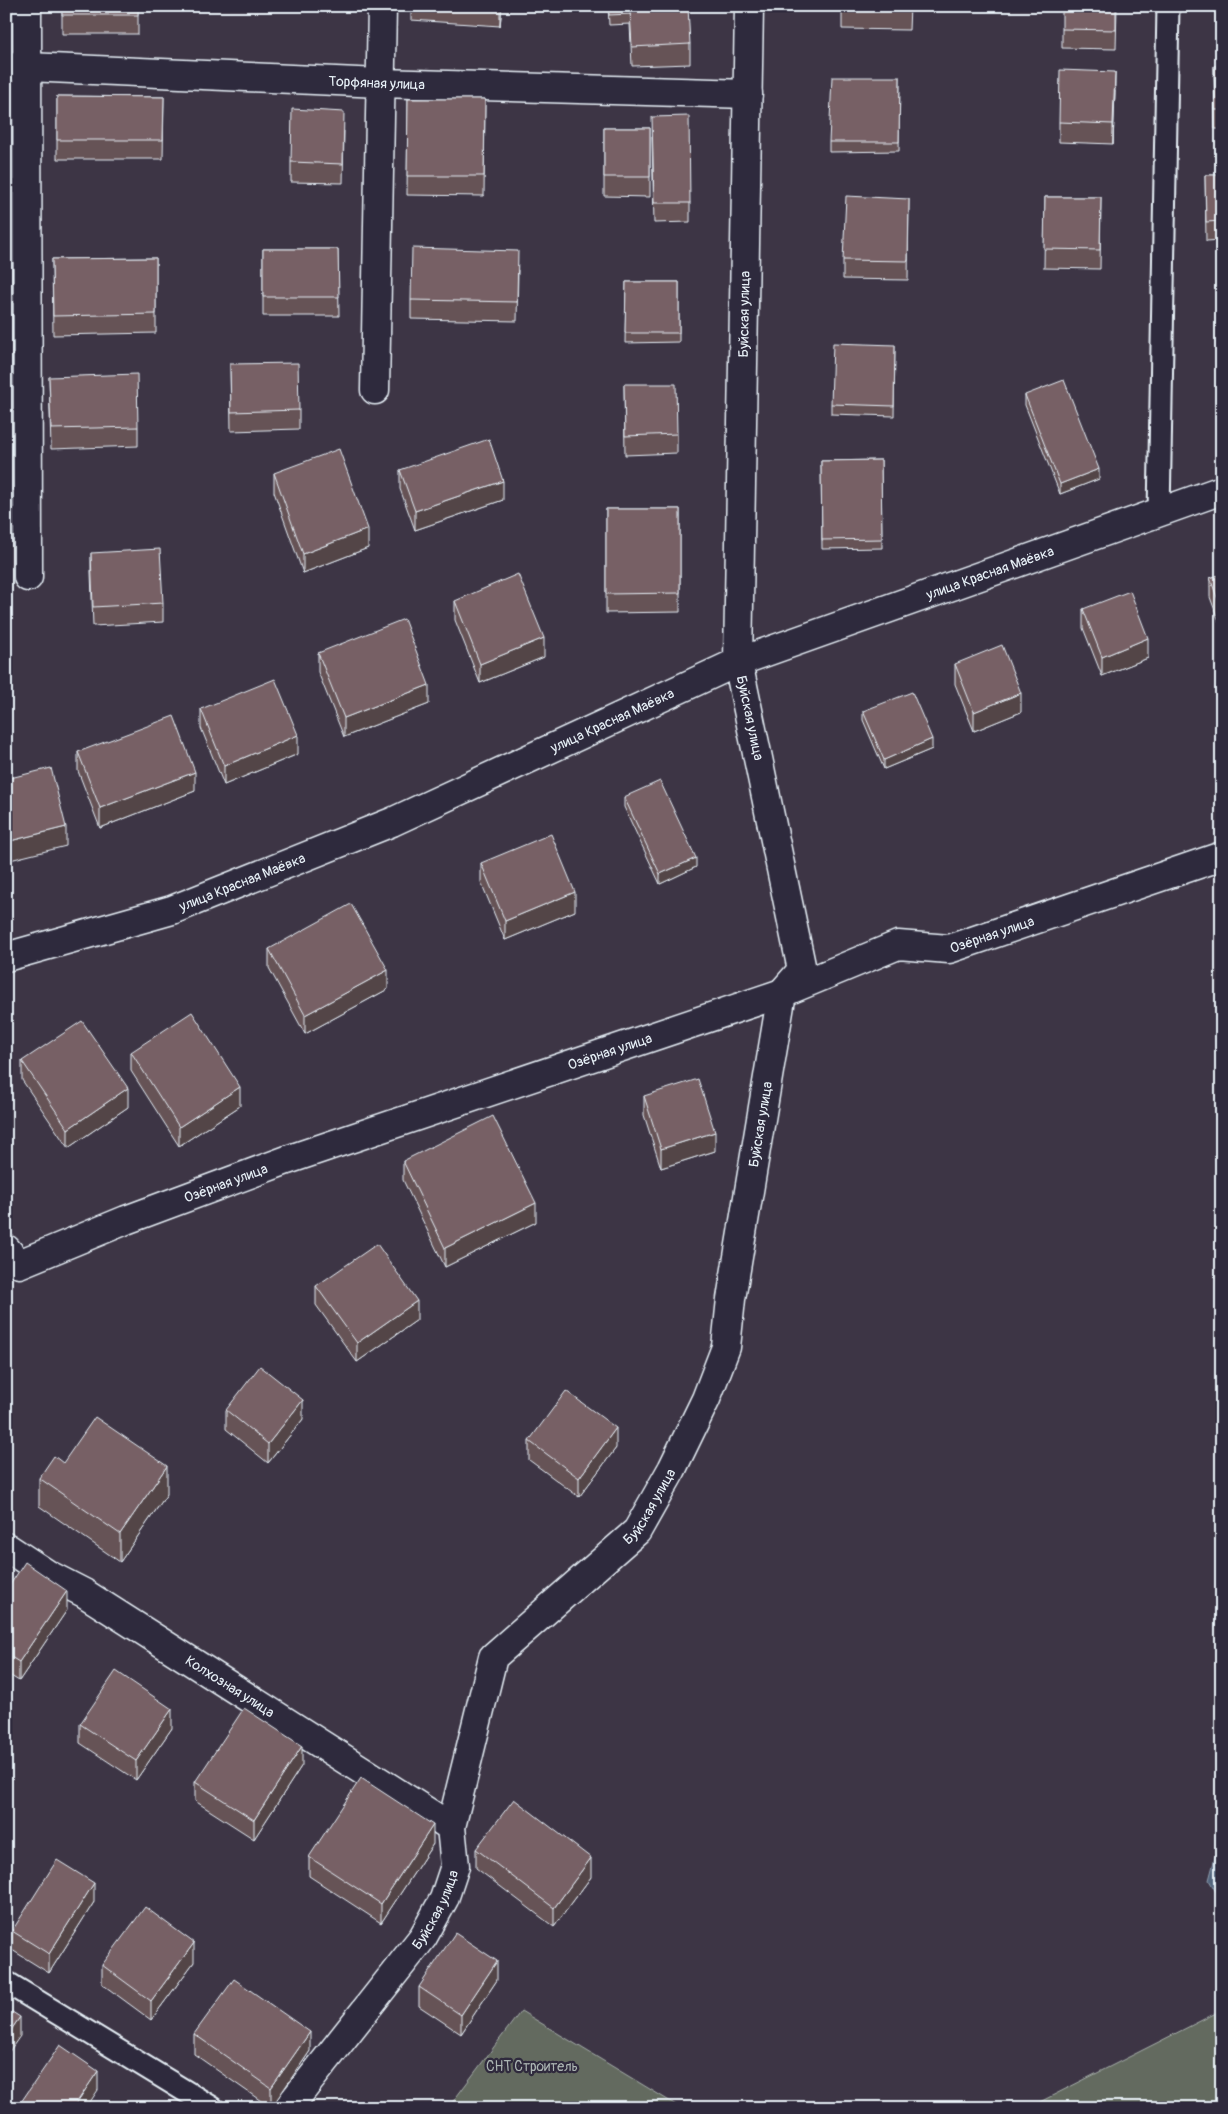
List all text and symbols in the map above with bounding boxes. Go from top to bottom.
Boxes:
street label: Торфяная улица [328,72,425,93]
street label: Буйская улица [735,271,753,357]
street label: улица Красная Маёвка [923,542,1056,603]
street label: Буйская улица [733,674,767,762]
street label: улица Красная Маёвка [547,684,677,757]
street label: улица Красная Маёвка [176,849,308,915]
street label: Озёрная улица [948,912,1036,957]
street label: Озёрная улица [565,1029,654,1073]
street label: Буйская улица [745,1080,776,1168]
street label: Озёрная улица [182,1160,270,1206]
street label: Буйская улица [619,1465,679,1548]
street label: Колхозная улица [182,1652,278,1721]
street label: Буйская улица [408,1868,462,1953]
park label: СНТ Строитель [486,2058,578,2075]

